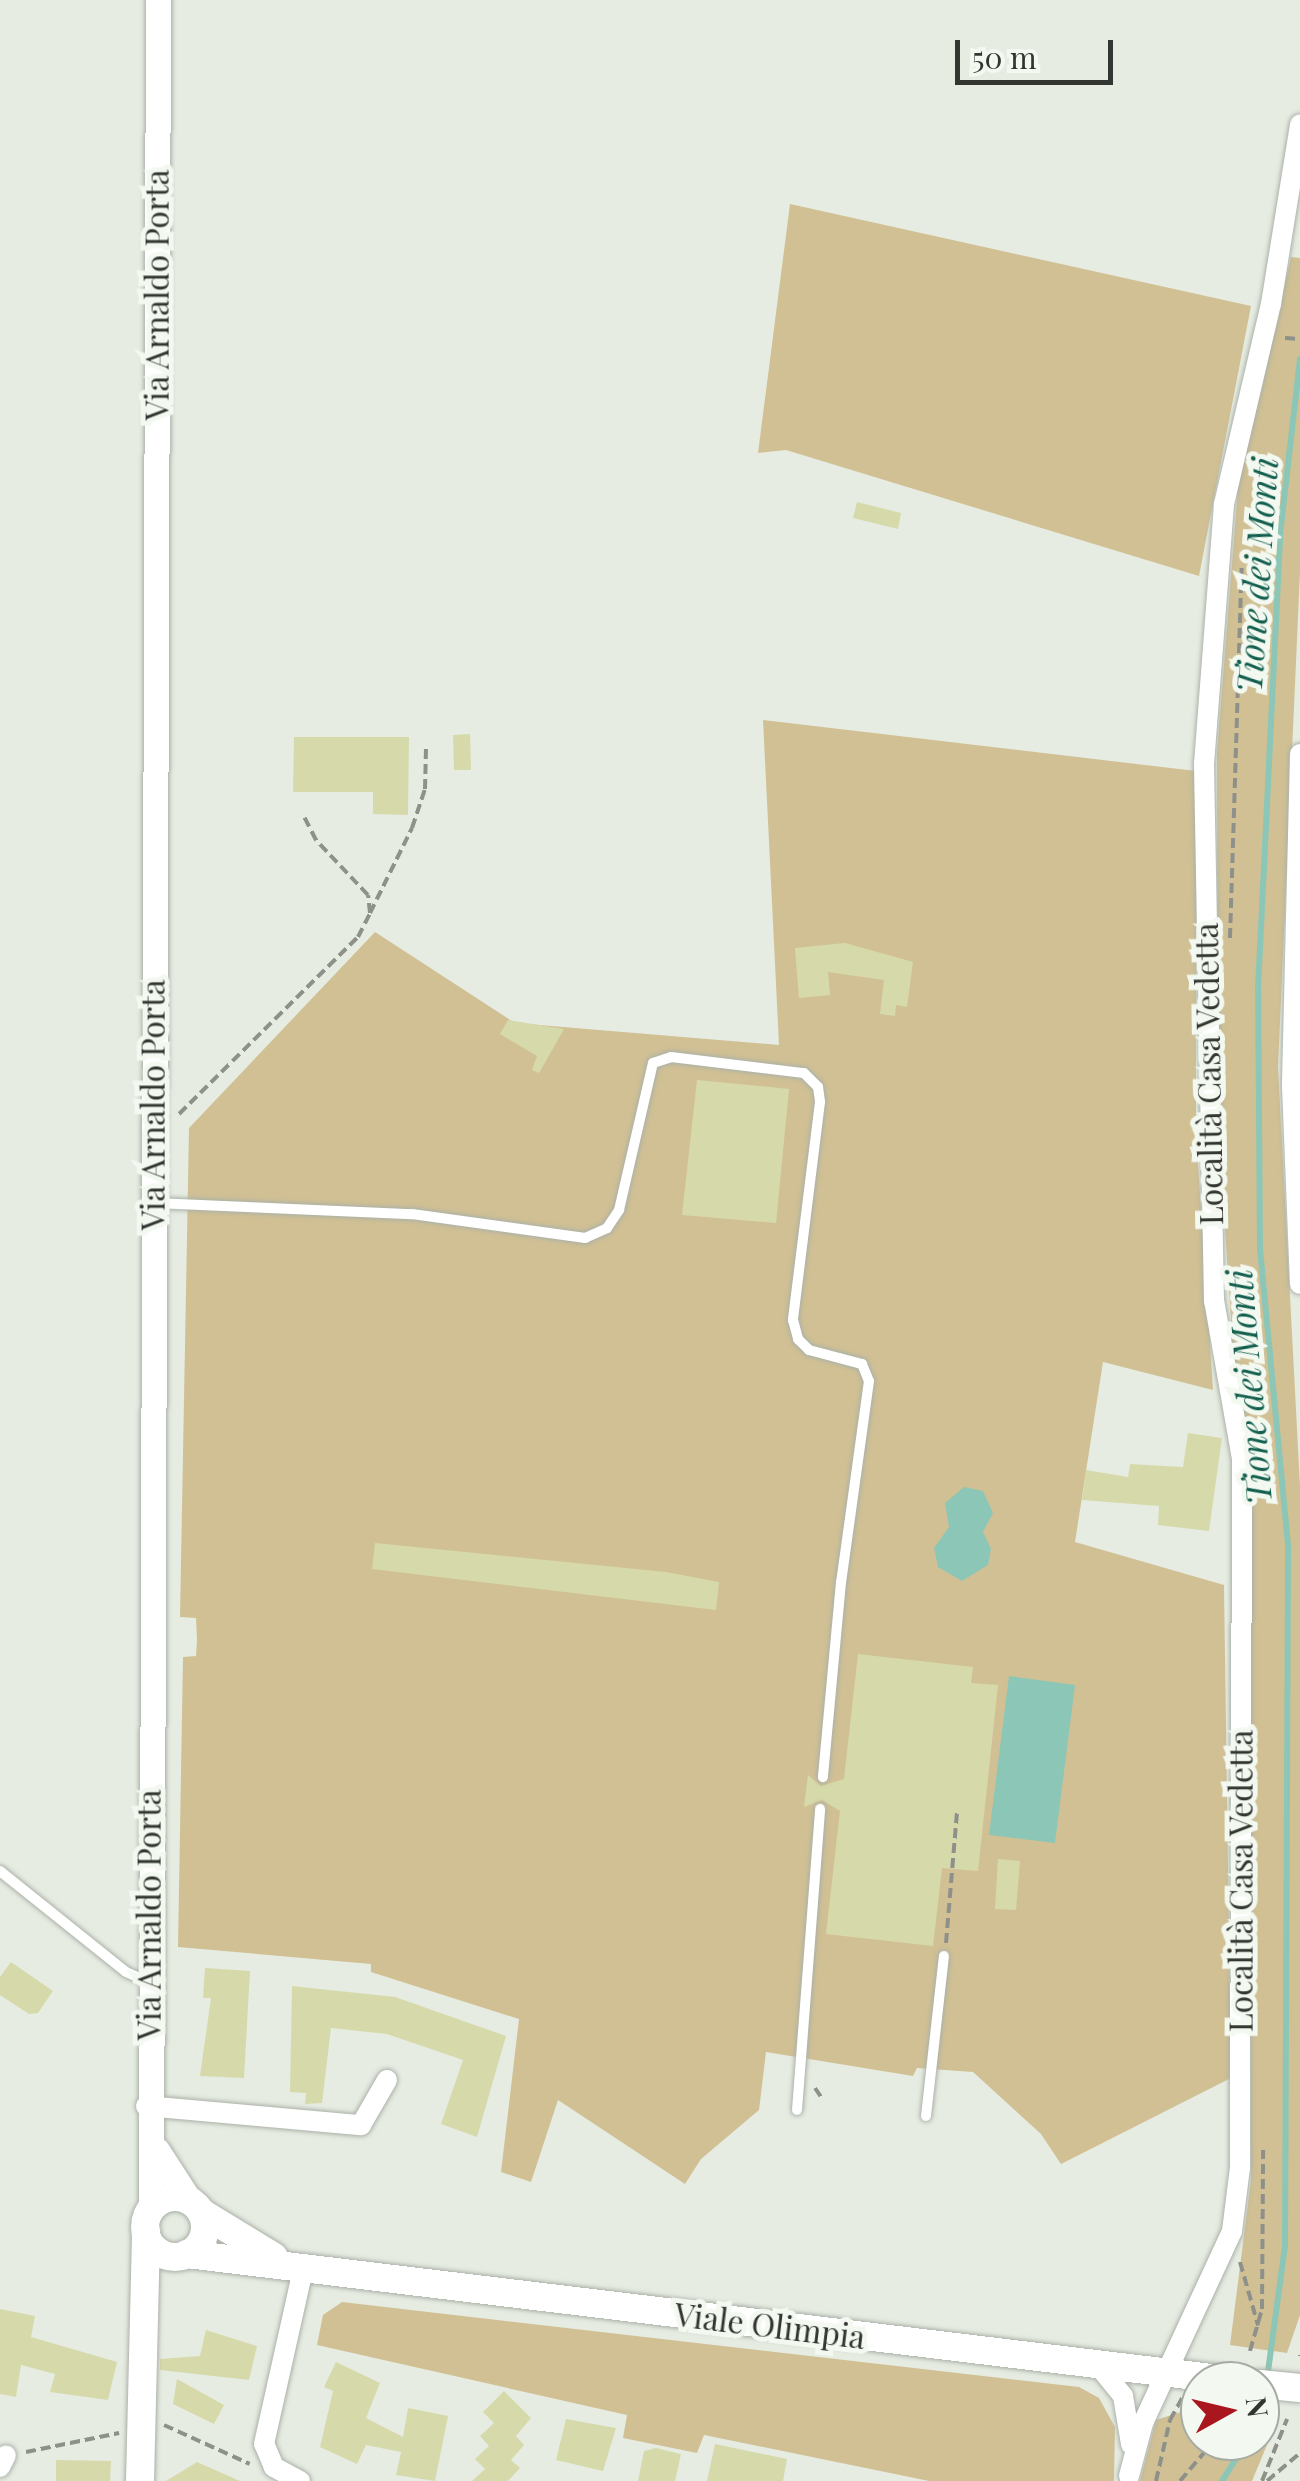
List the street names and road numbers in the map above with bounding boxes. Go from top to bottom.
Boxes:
street label: Via Arnaldo Porta [137,169,175,421]
street label: Località Casa Vedetta [1186,922,1230,1226]
street label: Via Arnaldo Porta [133,979,171,1231]
street label: Località Casa Vedetta [1221,1729,1259,2033]
street label: Via Arnaldo Porta [129,1789,167,2041]
street label: Viale Olimpia [672,2294,868,2356]

